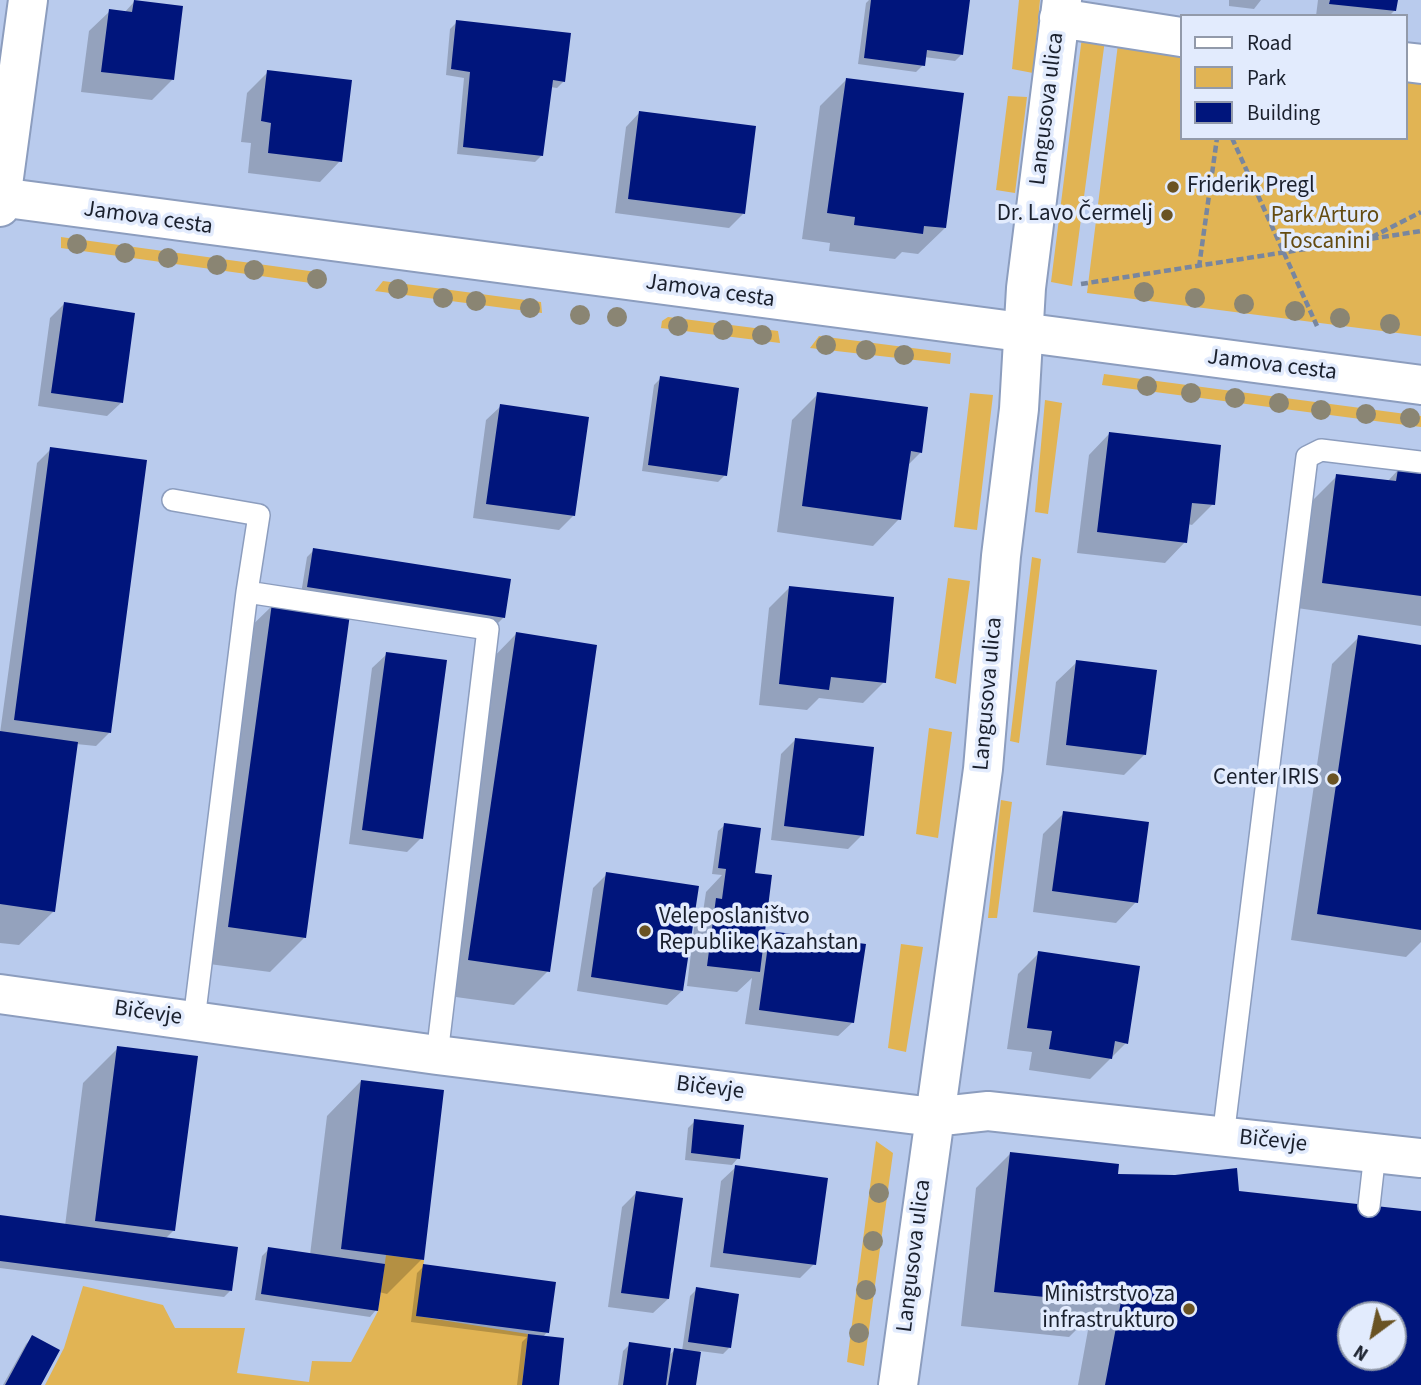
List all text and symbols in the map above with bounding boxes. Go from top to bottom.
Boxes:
legend [1180,14,1407,140]
text: Road [1247,28,1292,58]
street label: Langusova ulica [1025,31,1071,187]
text: Park [1247,63,1286,93]
text: Building [1247,98,1320,128]
place label: Friderik Pregl [1187,173,1315,201]
marker: Friderik Pregl [1165,179,1181,195]
street label: Jamova cesta [82,196,214,242]
place label: Dr. Lavo Čermelj [997,201,1153,229]
park label: Park Arturo Toscanini [1271,203,1379,257]
marker: Dr. Lavo Čermelj [1159,207,1175,223]
street label: Jamova cesta [644,269,776,315]
street label: Jamova cesta [1206,344,1338,388]
street label: Langusova ulica [969,616,1009,772]
place label: Center IRIS [1213,765,1319,793]
marker: Center IRIS [1325,771,1341,787]
place label: Veleposlaništvo Republike Kazahstan [659,904,859,958]
marker: Veleposlaništvo Republike Kazahstan [637,923,653,939]
street label: Bičevje [112,996,184,1032]
street label: Bičevje [674,1071,746,1107]
street label: Bičevje [1238,1125,1308,1159]
street label: Langusova ulica [892,1178,938,1334]
place label: Ministrstvo za infrastrukturo [1042,1282,1175,1336]
marker: Ministrstvo za infrastrukturo [1181,1301,1197,1317]
north arrow [1337,1301,1407,1371]
text: N [1349,1338,1374,1367]

